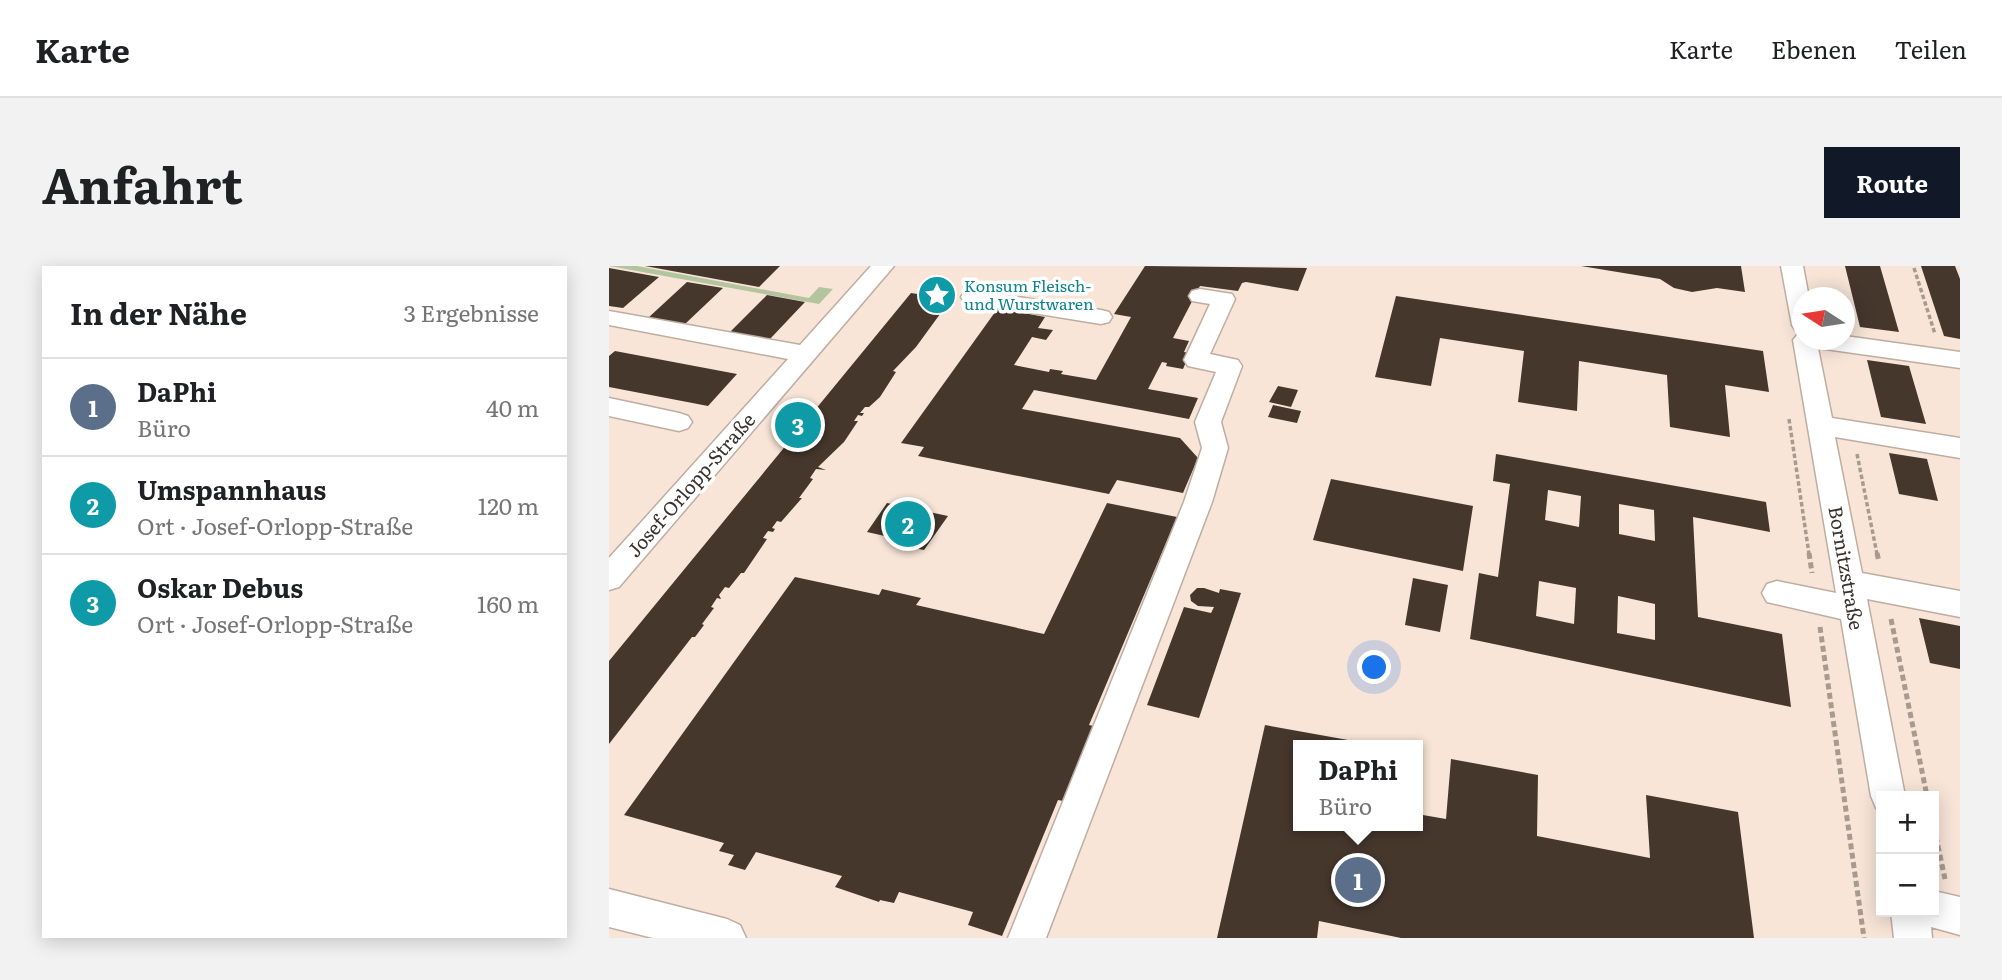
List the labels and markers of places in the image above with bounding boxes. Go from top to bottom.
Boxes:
place label: Konsum Fleisch- und Wurstwaren [964,273,1094,315]
place icon: Konsum Fleisch- und Wurstwaren [916,274,958,316]
pin: 3 [775,399,821,451]
pin: 2 [885,498,931,550]
pin: 1 [1335,854,1381,906]

